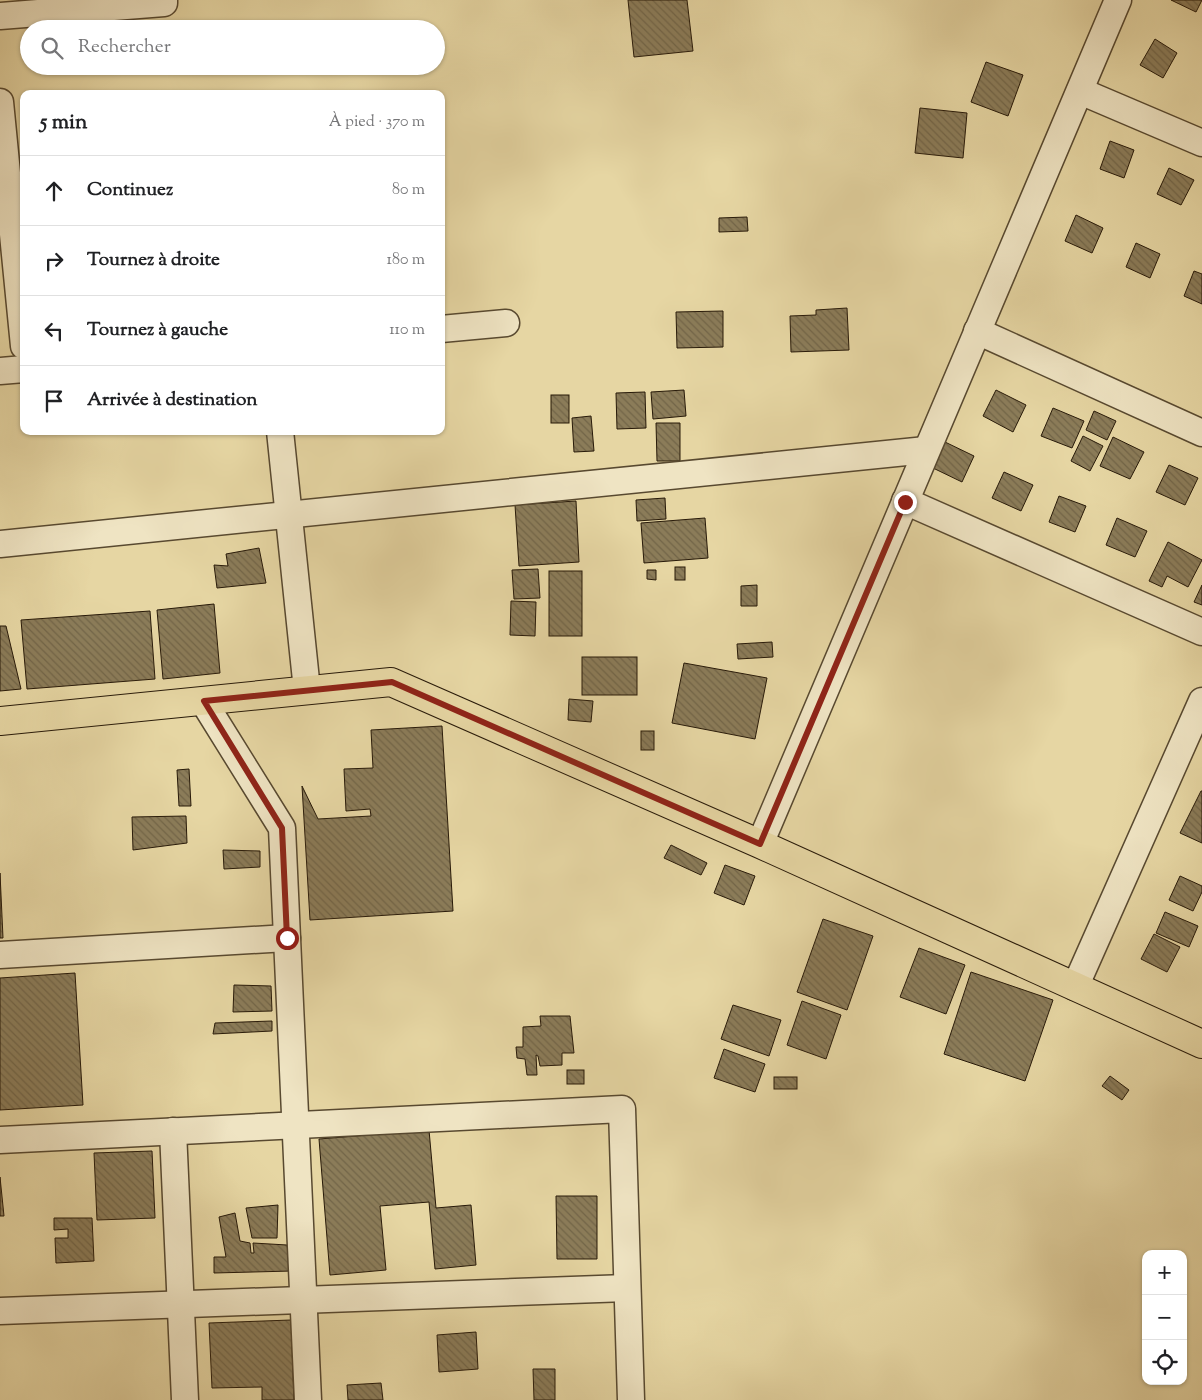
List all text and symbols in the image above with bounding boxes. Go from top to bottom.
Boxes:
search box [20,20,445,75]
icon: search [38,34,66,62]
text: Rechercher [78,34,171,61]
text: 5 min [40,108,87,138]
text: À pied · 370 m [329,111,425,134]
icon: ahead [40,177,68,205]
text: Continuez [87,177,173,204]
text: 80 m [392,179,425,202]
icon: right [40,247,68,275]
text: Tournez à droite [87,247,220,274]
text: 180 m [386,249,425,272]
icon: left [40,317,68,345]
text: Tournez à gauche [87,317,228,344]
text: 110 m [389,319,425,342]
icon: arrive [40,387,68,415]
text: Arrivée à destination [87,387,258,414]
route end [894,491,917,514]
route start [276,927,299,950]
map controls [1142,1250,1187,1385]
button: + [1142,1250,1187,1295]
button: − [1142,1295,1187,1340]
button: locate [1142,1340,1187,1385]

